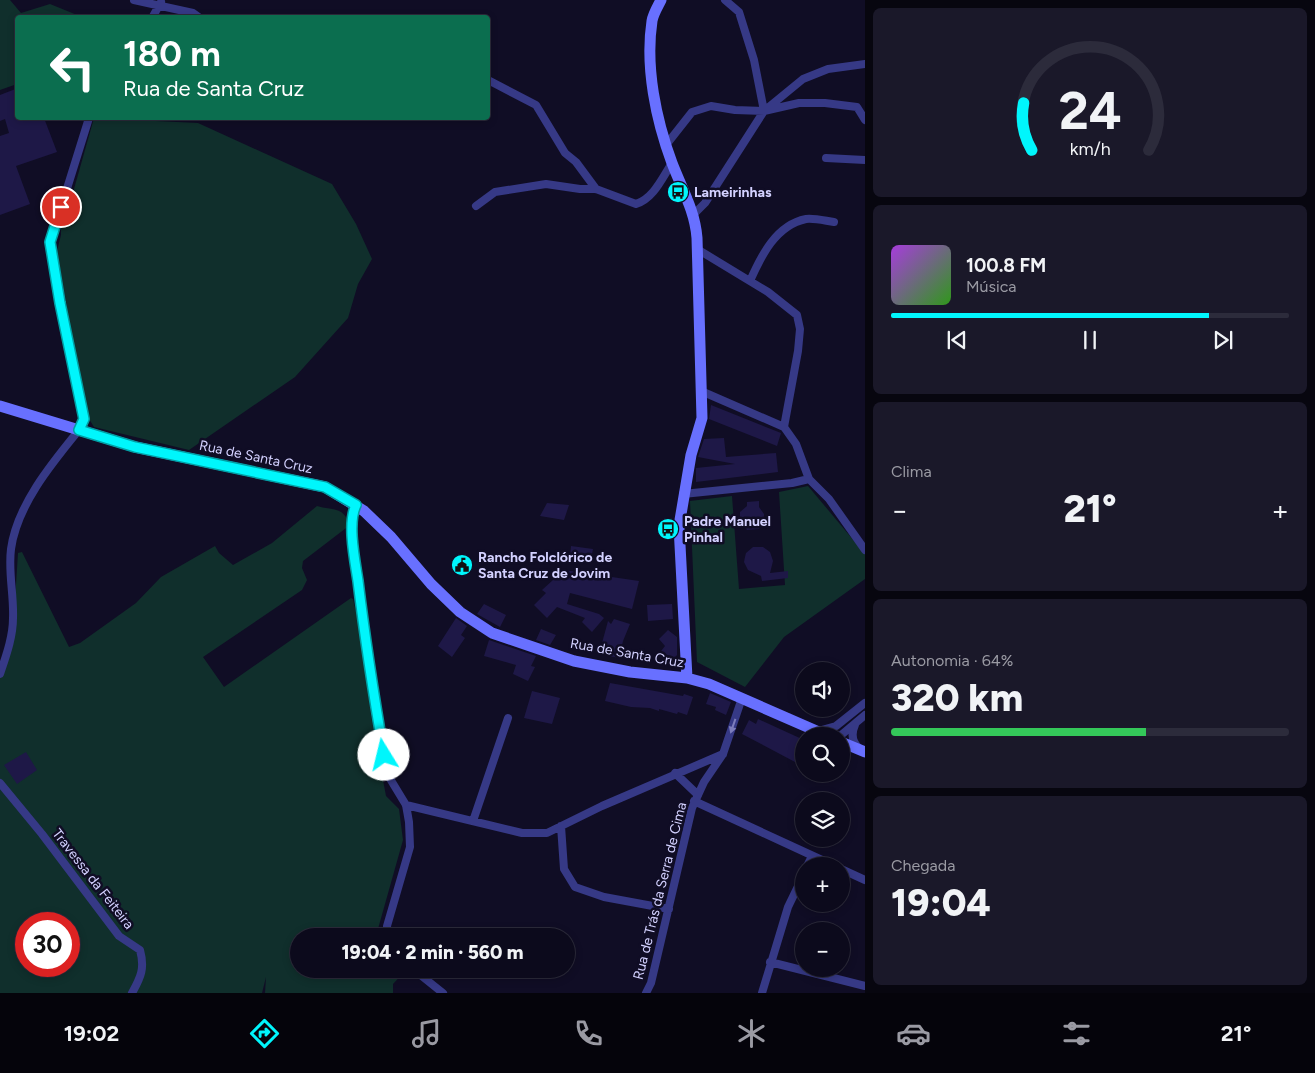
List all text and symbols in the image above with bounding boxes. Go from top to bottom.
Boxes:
text: 180 m [123,33,221,75]
icon: left [40,35,105,100]
text: Rua de Santa Cruz [123,75,304,102]
text: 24 [1058,80,1122,142]
text: km/h [1070,138,1110,159]
bus stop icon: Lameirinhas [666,180,690,204]
place label: Lameirinhas [694,184,772,201]
pin [40,186,82,228]
icon: arrive [47,193,75,221]
text: 100.8 FM [966,254,1046,277]
text: Música [966,277,1016,296]
icon: previous [943,326,971,354]
icon: pause [1076,326,1104,354]
icon: next [1209,326,1237,354]
street label: Rua de Santa Cruz [198,437,314,477]
text: Clima [891,462,932,481]
text: 21° [1063,486,1117,532]
text: − [891,493,908,527]
text: + [1272,493,1289,527]
place label: Padre Manuel Pinhal [684,513,771,546]
bus stop icon: Padre Manuel Pinhal [656,517,680,541]
place label: Rancho Folclórico de Santa Cruz de Jovim [478,549,612,582]
public building icon: Rancho Folclórico de Santa Cruz de Jovim [450,553,474,577]
street label: Rua de Santa Cruz [569,635,685,671]
text: Autonomia · 64% [891,651,1013,670]
map controls [795,662,850,977]
button: sound [795,662,850,717]
text: 320 km [891,675,1023,721]
one-way arrow [728,719,736,734]
button: search [795,727,850,782]
position arrow [357,728,409,780]
button: layers [795,792,850,847]
street label: Rua de Trás da Serra de Cima [630,801,690,981]
street label: Travessa da Feiteira [49,826,137,932]
text: Chegada [891,856,955,875]
button: + [795,857,850,912]
text: 19:04 [891,880,991,926]
speed limit sign: 30 [15,912,80,977]
button: − [795,922,850,977]
text: 19:04 · 2 min · 560 m [342,941,523,964]
icon: directions [247,1016,282,1051]
icon: music [409,1016,444,1051]
icon: phone [571,1016,606,1051]
icon: climate [734,1016,769,1051]
icon: car [896,1016,931,1051]
icon: filters [1059,1016,1094,1051]
text: 19:02 [64,1020,119,1047]
text: 21° [1221,1020,1251,1047]

